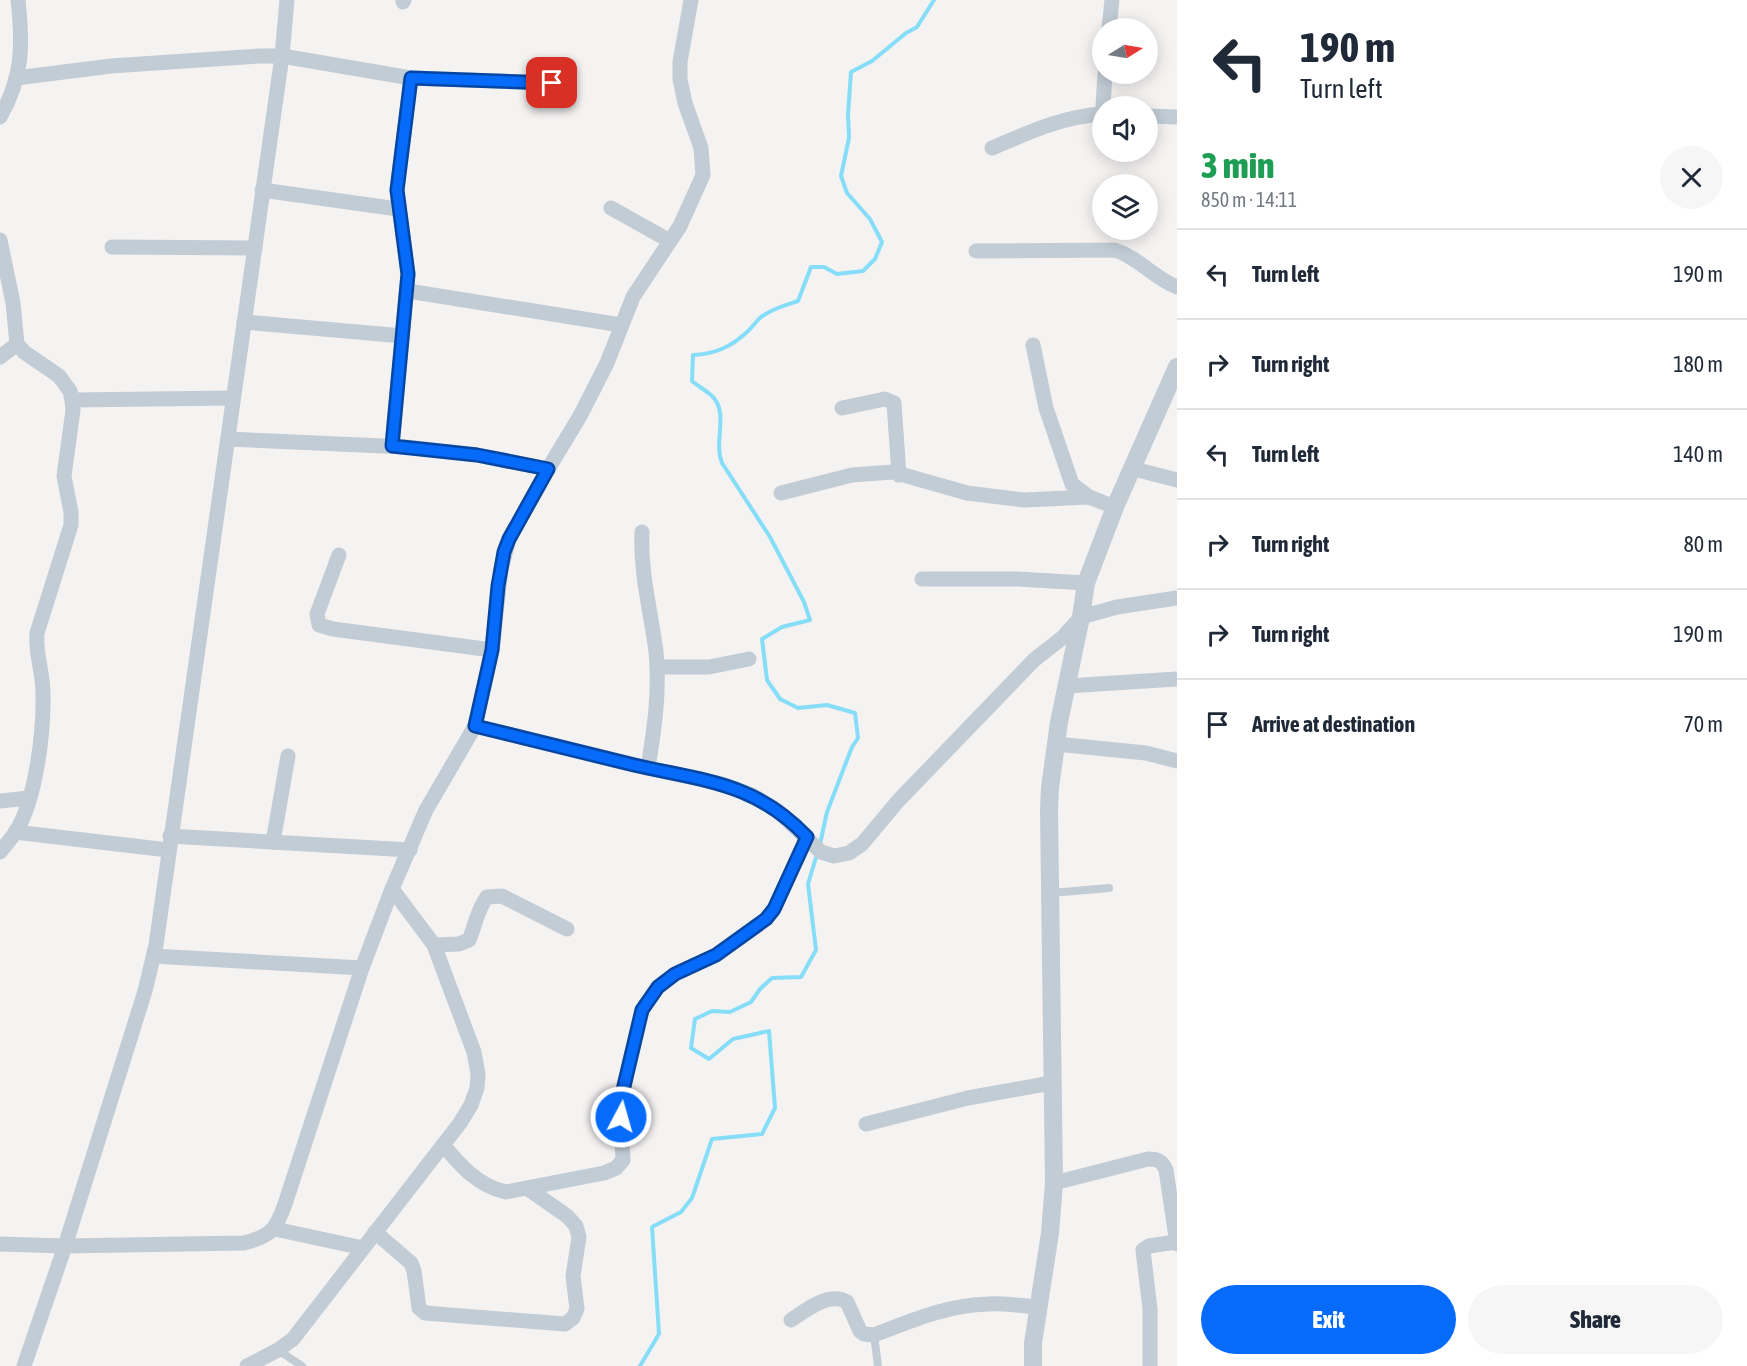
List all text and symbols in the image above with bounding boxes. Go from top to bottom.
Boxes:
north arrow [1092,18,1158,84]
map controls [1092,18,1158,240]
text: 190 m [1300,23,1395,71]
icon: left [1201,24,1279,102]
pin [526,57,577,108]
icon: arrive [535,66,568,99]
text: Turn left [1300,73,1383,104]
button: sound [1092,96,1158,162]
text: 3 min [1201,144,1275,186]
button: close [1660,146,1723,209]
button: layers [1092,174,1158,240]
text: 850 m · 14:11 [1201,188,1297,211]
icon: left [1201,258,1234,291]
text: Turn left [1252,261,1319,287]
text: 190 m [1673,261,1723,287]
icon: right [1201,348,1234,381]
text: Turn right [1252,351,1329,377]
text: 180 m [1673,351,1723,377]
icon: left [1201,438,1234,471]
text: Turn left [1252,441,1319,467]
text: 140 m [1673,441,1723,467]
icon: right [1201,528,1234,561]
text: Turn right [1252,531,1329,557]
text: 80 m [1683,531,1723,557]
icon: right [1201,618,1234,651]
text: Turn right [1252,621,1329,647]
text: 190 m [1673,621,1723,647]
icon: arrive [1201,708,1234,741]
text: Arrive at destination [1252,711,1415,737]
text: 70 m [1683,711,1723,737]
position arrow [589,1085,653,1149]
button: Exit [1201,1285,1456,1354]
button: Share [1468,1285,1723,1354]

